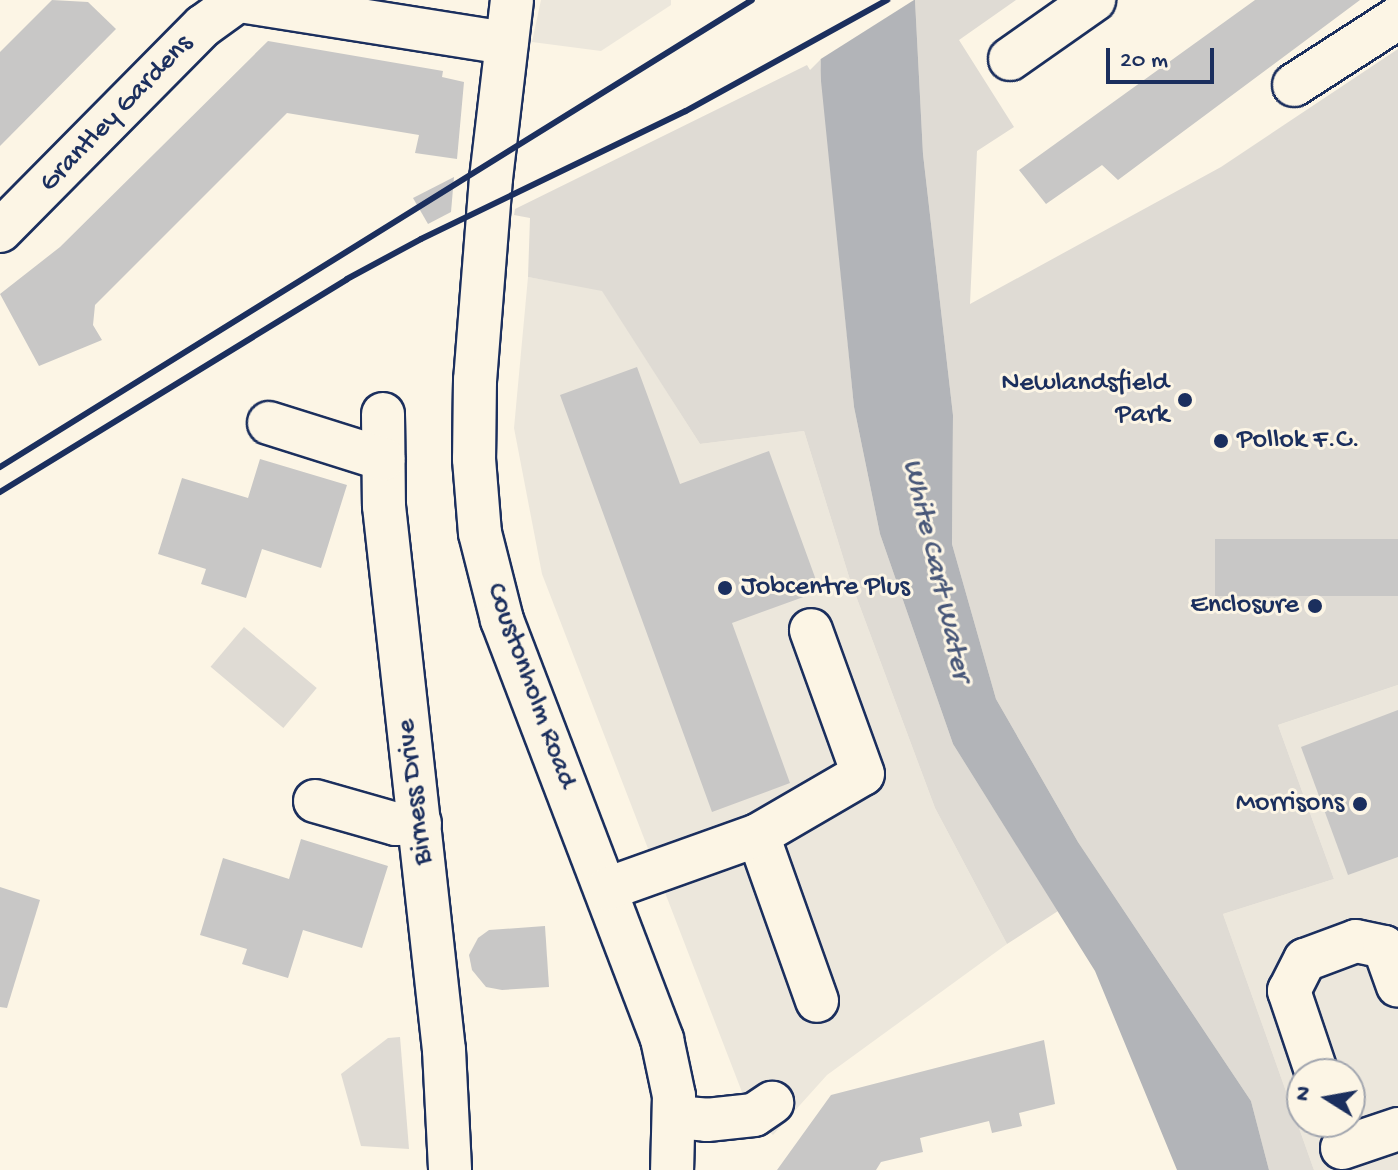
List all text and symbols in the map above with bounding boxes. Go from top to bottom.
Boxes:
street label: Grantley Gardens [33,28,201,200]
scale bar [1110,32,1218,82]
text: 20 m [1120,47,1168,76]
place label: Newlandsfield Park [1001,367,1169,433]
marker: Newlandsfield Park [1176,391,1194,409]
place label: Pollok F.C. [1237,424,1360,458]
marker: Pollok F.C. [1212,432,1230,450]
water label: White Cart Water [892,456,978,684]
place label: Jobcentre Plus [741,571,910,605]
street label: Coustonholm Road [477,579,583,793]
marker: Jobcentre Plus [716,579,734,597]
place label: Enclosure [1190,589,1299,623]
marker: Enclosure [1306,597,1324,615]
street label: Birness Drive [390,717,442,867]
place label: Morrisons [1236,787,1344,821]
marker: Morrisons [1351,795,1369,813]
north arrow [1286,1058,1366,1138]
text: N [1290,1084,1319,1103]

